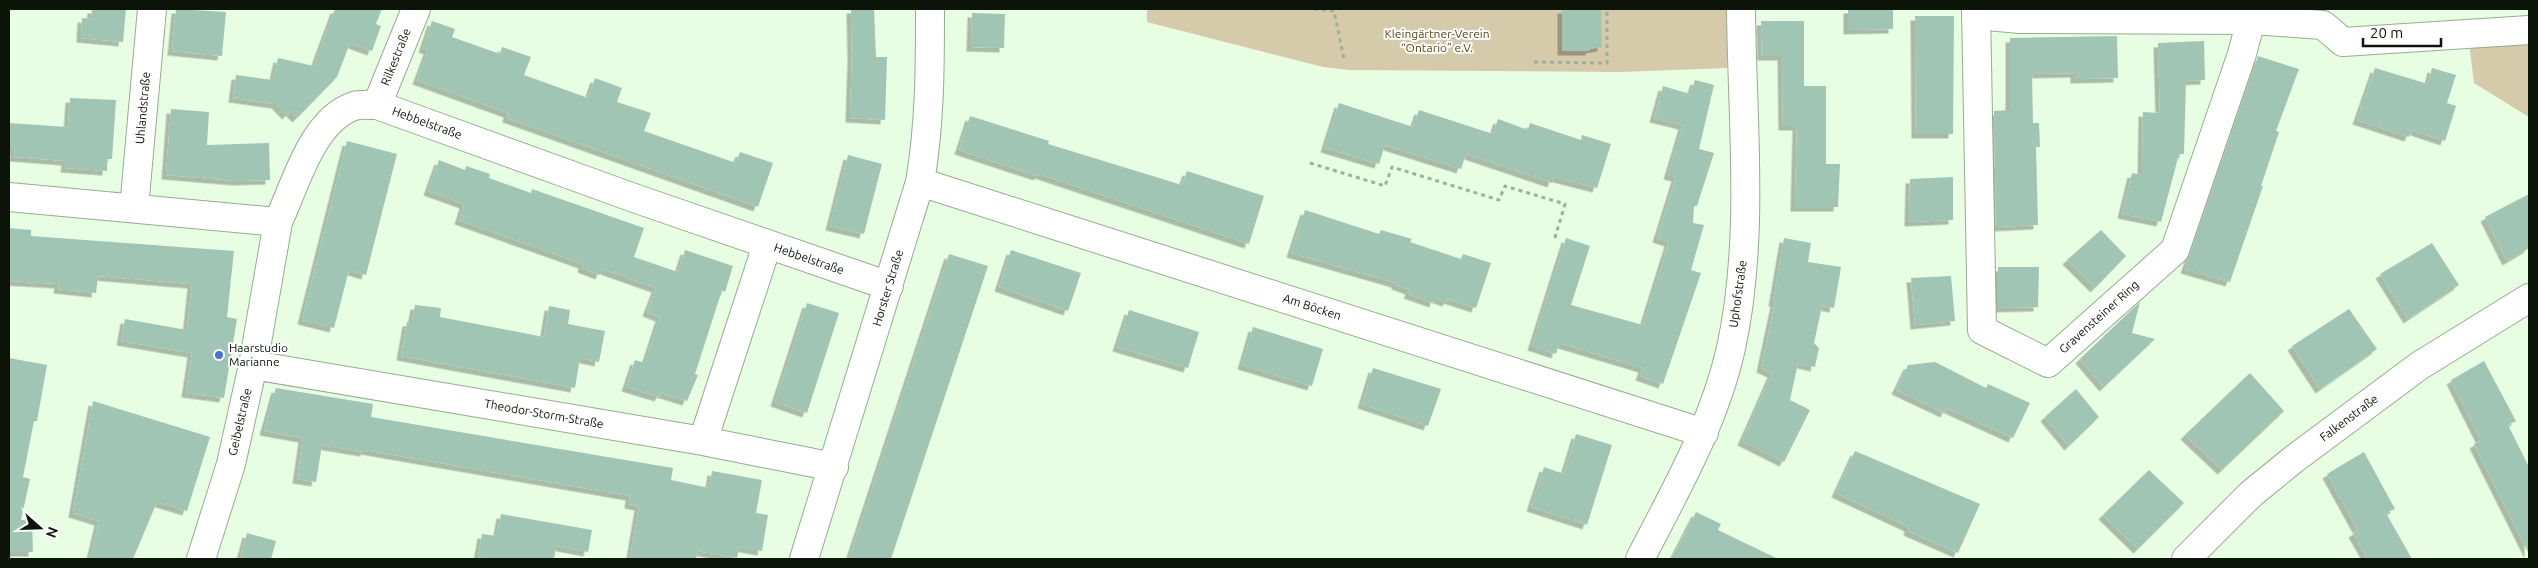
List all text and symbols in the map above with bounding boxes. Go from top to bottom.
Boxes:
scale bar [2363,15,2440,47]
text: 20 m [2370,24,2403,41]
street label: Rilkestraße [378,26,413,87]
park label: Kleingärtner-Verein “Ontario” e.V. [1384,27,1490,54]
street label: Uhlandstraße [133,71,152,145]
street label: Hebbelstraße [391,104,464,141]
street label: Hebbelstraße [772,240,846,277]
street label: Horster Straße [870,248,905,328]
street label: Uphofstraße [1726,259,1749,329]
street label: Gravensteiner Ring [2056,278,2141,356]
street label: Am Böcken [1281,291,1343,322]
place label: Haarstudio Marianne [229,341,288,368]
marker: Haarstudio Marianne [213,349,225,361]
street label: Geibelstraße [225,387,254,457]
street label: Falkenstraße [2317,392,2380,444]
street label: Theodor-Storm-Straße [483,397,605,430]
north arrow [15,503,65,553]
text: N [43,525,62,540]

